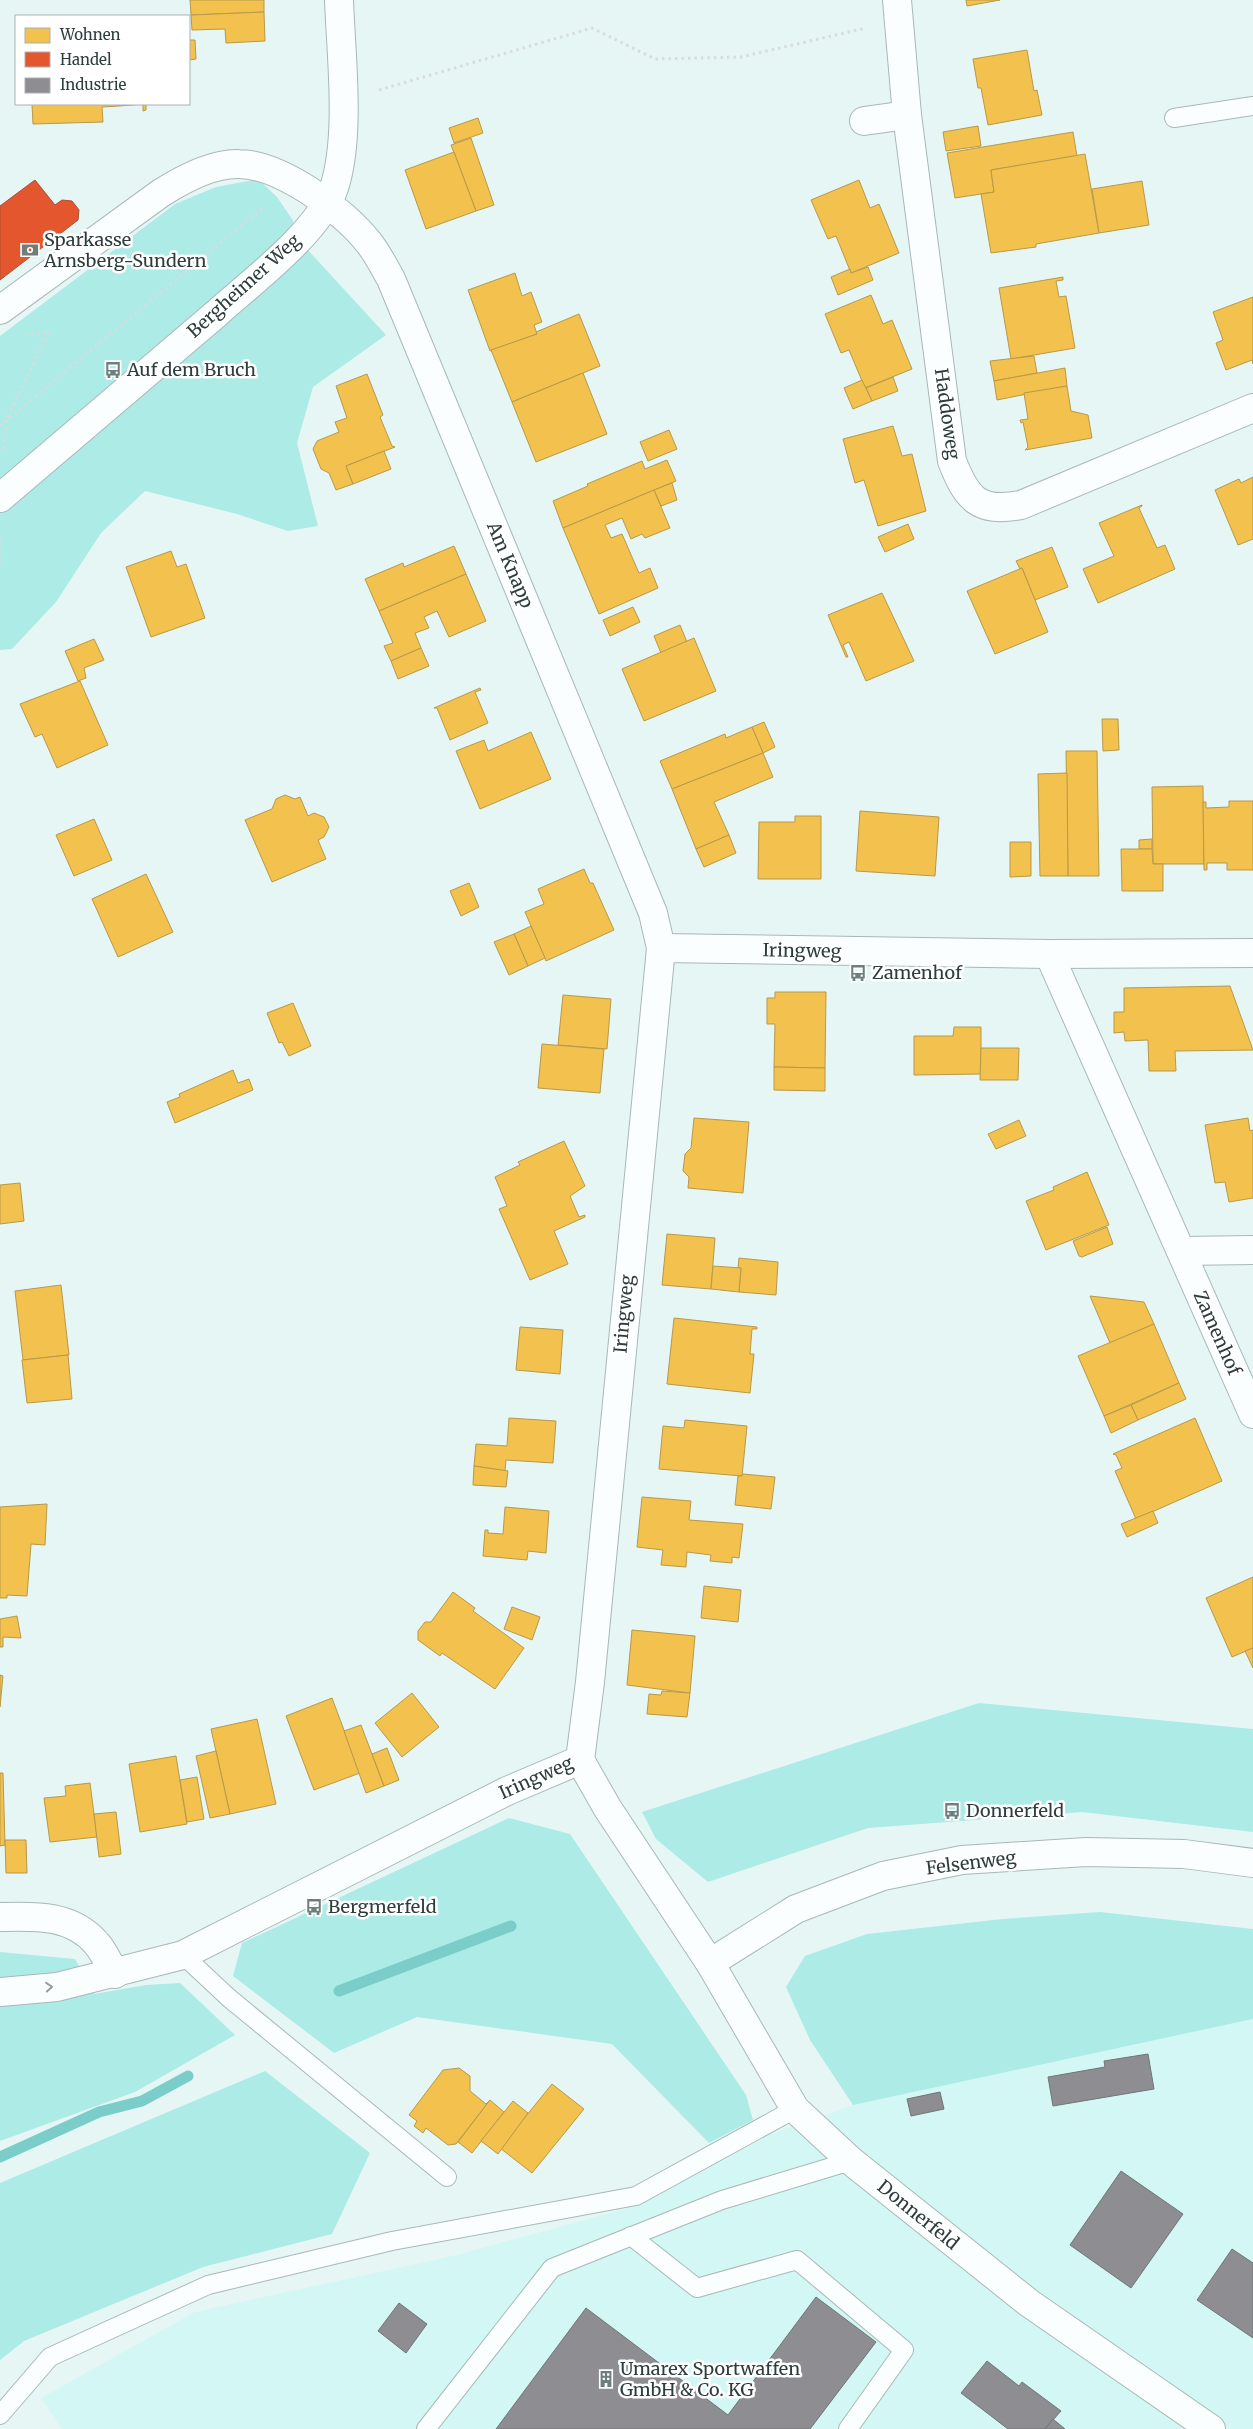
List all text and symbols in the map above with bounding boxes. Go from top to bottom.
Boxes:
legend [15,15,190,105]
text: Wohnen [59,25,120,44]
text: Handel [60,50,112,69]
text: Industrie [60,75,127,94]
place label: Sparkasse Arnsberg-Sundern [43,228,206,272]
street label: Bergheimer Weg [182,229,305,342]
bank icon: Sparkasse Arnsberg-Sundern [20,240,40,260]
place label: Auf dem Bruch [126,358,256,381]
bus stop icon: Auf dem Bruch [103,360,123,380]
street label: Haddoweg [930,367,965,461]
street label: Am Knapp [482,517,539,611]
street label: Iringweg [762,938,842,963]
place label: Zamenhof [872,961,963,984]
bus stop icon: Zamenhof [848,963,868,983]
street label: Iringweg [609,1274,638,1354]
street label: Zamenhof [1189,1287,1247,1380]
street label: Iringweg [495,1751,577,1804]
place label: Donnerfeld [966,1799,1064,1822]
bus stop icon: Donnerfeld [942,1801,962,1821]
street label: Felsenweg [925,1846,1017,1879]
place label: Bergmerfeld [328,1895,437,1918]
bus stop icon: Bergmerfeld [304,1897,324,1917]
one-way arrow [45,1982,53,1993]
street label: Donnerfeld [873,2175,964,2255]
place label: Umarex Sportwaffen GmbH & Co. KG [620,2357,800,2401]
building icon: Umarex Sportwaffen GmbH & Co. KG [596,2369,616,2389]

